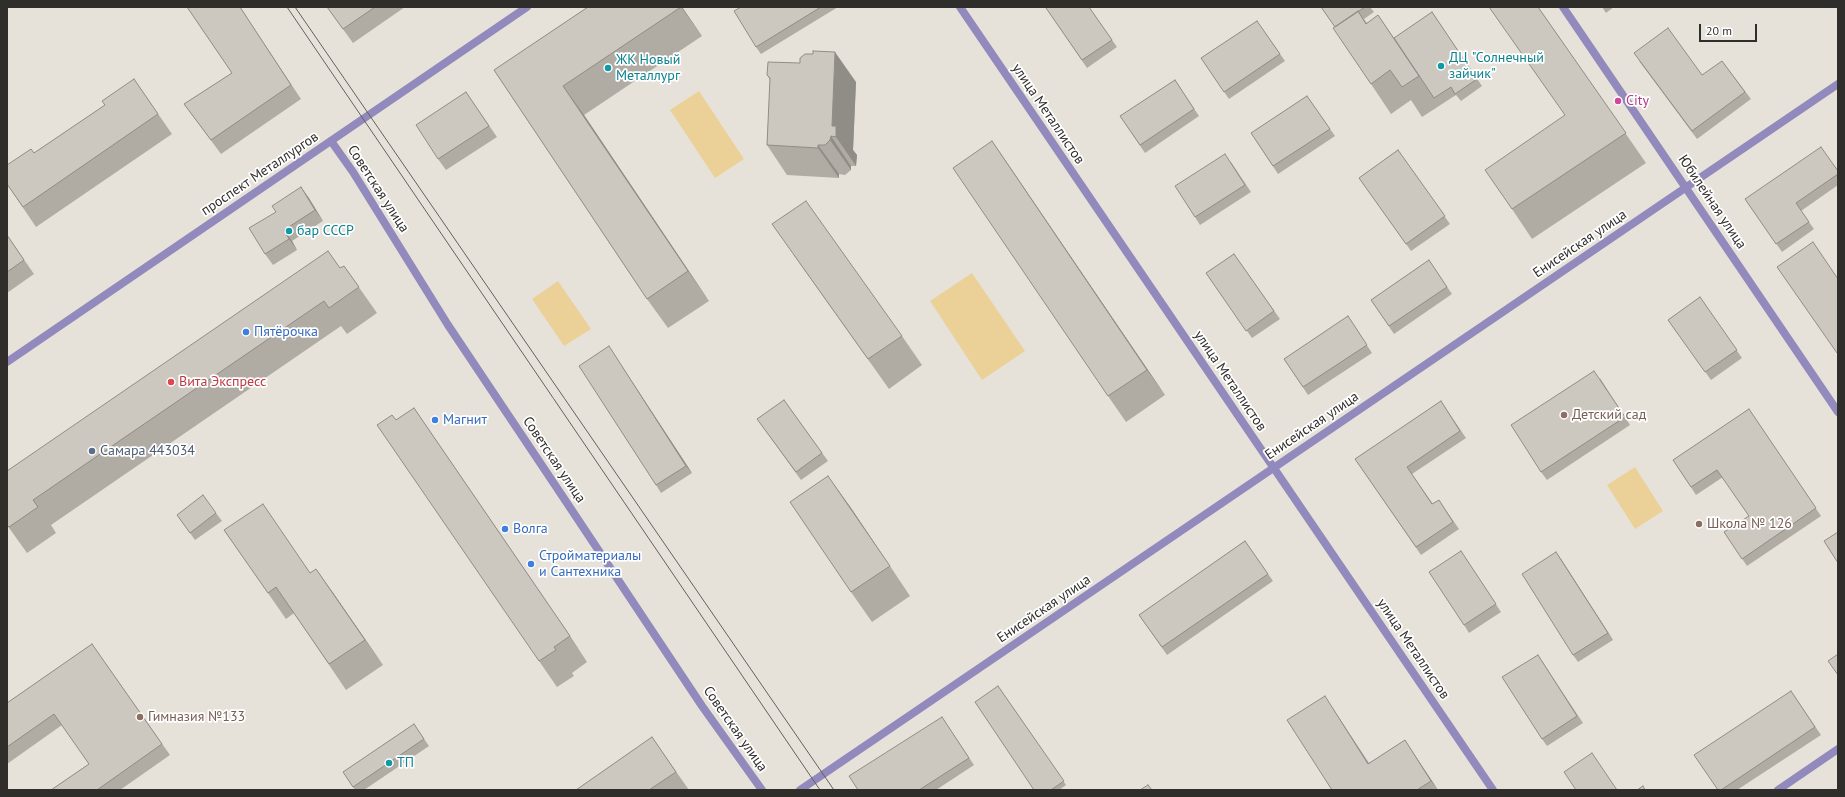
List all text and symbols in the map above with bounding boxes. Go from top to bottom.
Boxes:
scale bar [1701,16,1759,42]
text: 20 m [1706,23,1732,38]
place label: ДЦ "Солнечный зайчик" [1449,50,1544,82]
place label: ЖК Новый Металлург [616,52,680,84]
street label: улица Металлистов [1008,61,1088,167]
marker: ДЦ "Солнечный зайчик" [1436,61,1446,71]
marker: ЖК Новый Металлург [603,63,613,73]
place label: City [1626,93,1649,109]
marker: City [1613,96,1623,106]
street label: проспект Металлургов [198,129,322,219]
street label: Советская улица [344,142,412,236]
street label: Юбилейная улица [1674,152,1750,252]
street label: Енисейская улица [1530,206,1630,282]
place label: бар СССР [297,223,354,239]
marker: бар СССР [284,226,294,236]
place label: Пятёрочка [254,324,318,340]
marker: Пятёрочка [241,327,251,337]
street label: улица Металлистов [1190,328,1270,434]
place label: Вита Экспресс [179,374,266,390]
marker: Вита Экспресс [166,377,176,387]
street label: Енисейская улица [1262,388,1362,464]
place label: Детский сад [1572,407,1646,423]
marker: Детский сад [1559,410,1569,420]
place label: Магнит [443,412,487,428]
street label: Советская улица [519,414,589,506]
marker: Магнит [430,415,440,425]
place label: Самара 443034 [100,443,195,459]
marker: Самара 443034 [87,446,97,456]
place label: Школа № 126 [1707,516,1792,532]
marker: Школа № 126 [1694,519,1704,529]
place label: Волга [513,521,548,537]
marker: Волга [500,524,510,534]
place label: Стройматериалы и Сантехника [539,548,641,580]
marker: Стройматериалы и Сантехника [526,559,536,569]
street label: Енисейская улица [994,571,1094,647]
street label: улица Металлистов [1373,596,1453,702]
street label: Советская улица [699,683,771,775]
place label: Гимназия №133 [148,709,245,725]
marker: Гимназия №133 [135,712,145,722]
place label: ТП [397,755,414,771]
marker: ТП [384,758,394,768]

